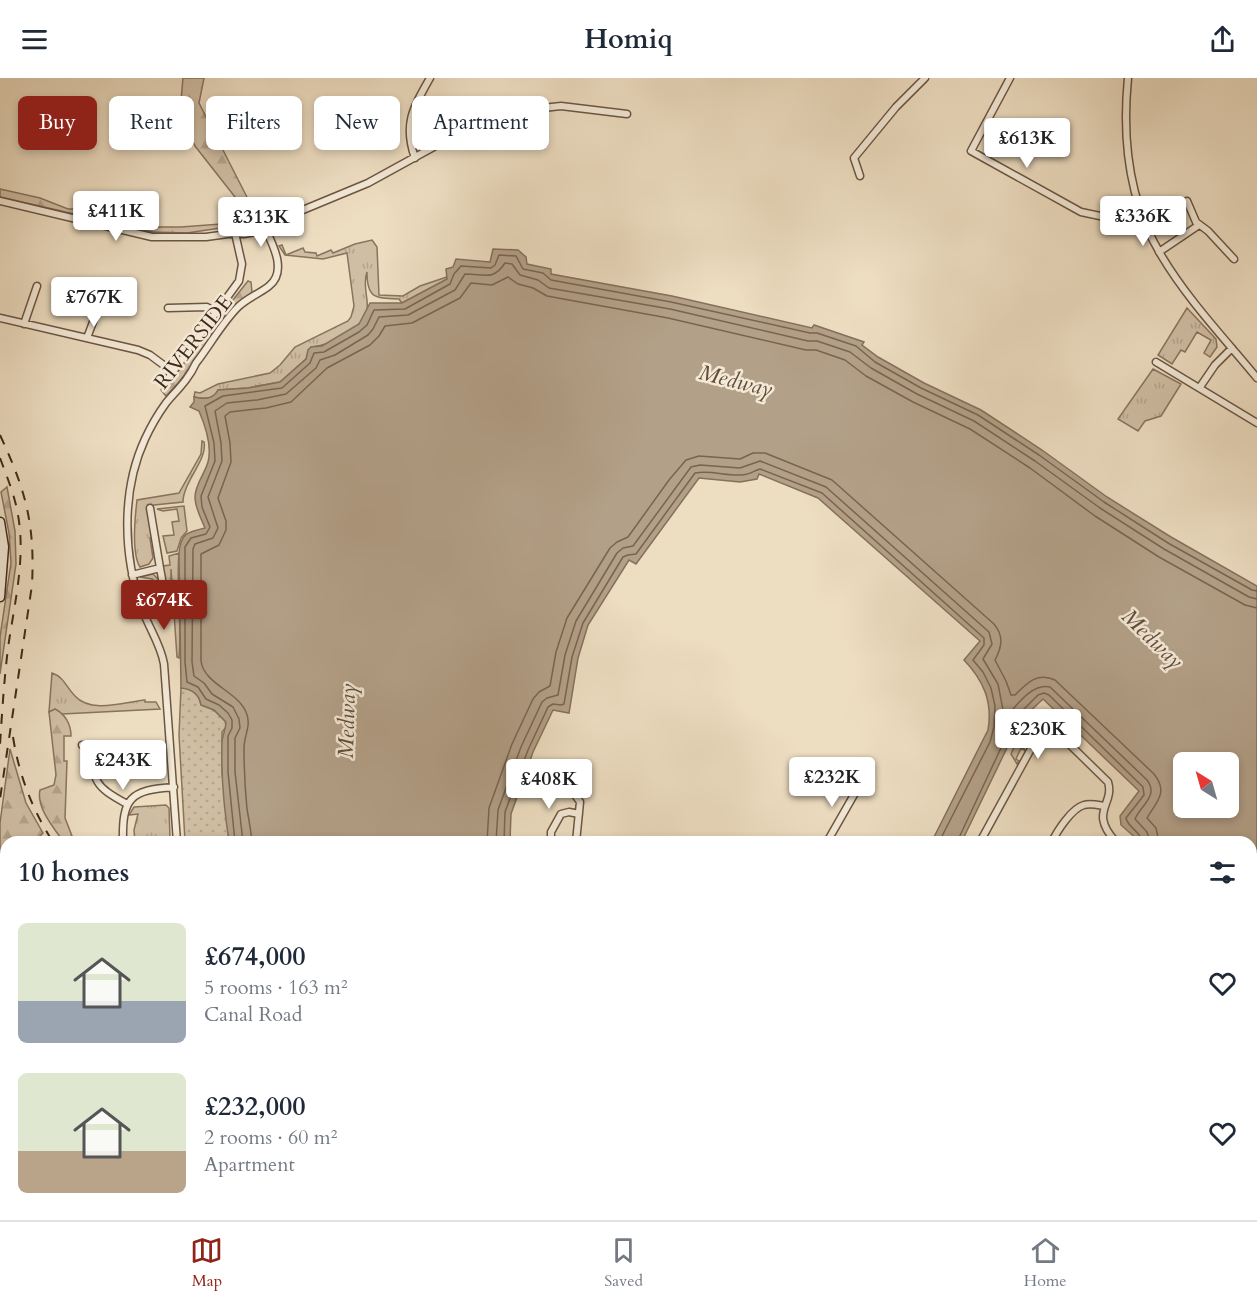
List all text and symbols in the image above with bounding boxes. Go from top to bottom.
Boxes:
text: Homiq [584,21,673,58]
icon: menu [18,23,51,56]
icon: share [1206,23,1239,56]
chip: Buy [18,96,97,150]
chip: Rent [109,96,194,150]
chip: Filters [206,96,302,150]
chip: New [314,96,400,150]
chip: Apartment [412,96,549,150]
pin: £613K [985,118,1069,169]
text: £613K [998,124,1056,151]
pin: £411K [74,191,158,242]
pin: £336K [1101,196,1185,247]
text: £411K [87,197,145,224]
pin: £313K [219,197,303,248]
text: £336K [1114,202,1172,229]
text: £313K [232,203,290,230]
pin: £767K [52,277,136,328]
text: £767K [65,283,123,310]
street label: RIVERSIDE [147,289,239,396]
water label: Medway [696,357,776,405]
pin: £674K [122,580,206,631]
text: £674K [135,586,193,613]
water label: Medway [1115,602,1190,676]
water label: Medway [331,683,363,759]
pin: £230K [996,709,1080,760]
text: £230K [1009,715,1067,742]
pin: £243K [81,740,165,791]
text: £243K [94,746,152,773]
north arrow [1173,752,1239,818]
map controls [1173,752,1239,818]
pin: £232K [790,757,874,808]
pin: £408K [507,759,591,810]
text: £232K [803,763,861,790]
text: £408K [520,765,578,792]
text: 10 homes [18,855,129,890]
icon: filters [1206,856,1239,889]
text: £674,000 [204,939,306,974]
icon: home [66,947,138,1019]
icon: heart [1206,967,1239,1000]
text: 5 rooms · 163 m² [204,974,348,1001]
text: Canal Road [204,1001,302,1028]
text: £232,000 [204,1089,306,1124]
icon: home [66,1097,138,1169]
icon: heart [1206,1117,1239,1150]
text: 2 rooms · 60 m² [204,1124,337,1151]
text: Apartment [204,1151,295,1178]
tab: Map [190,1234,223,1292]
tab: Saved [604,1234,643,1292]
tab: Home [1024,1234,1067,1292]

